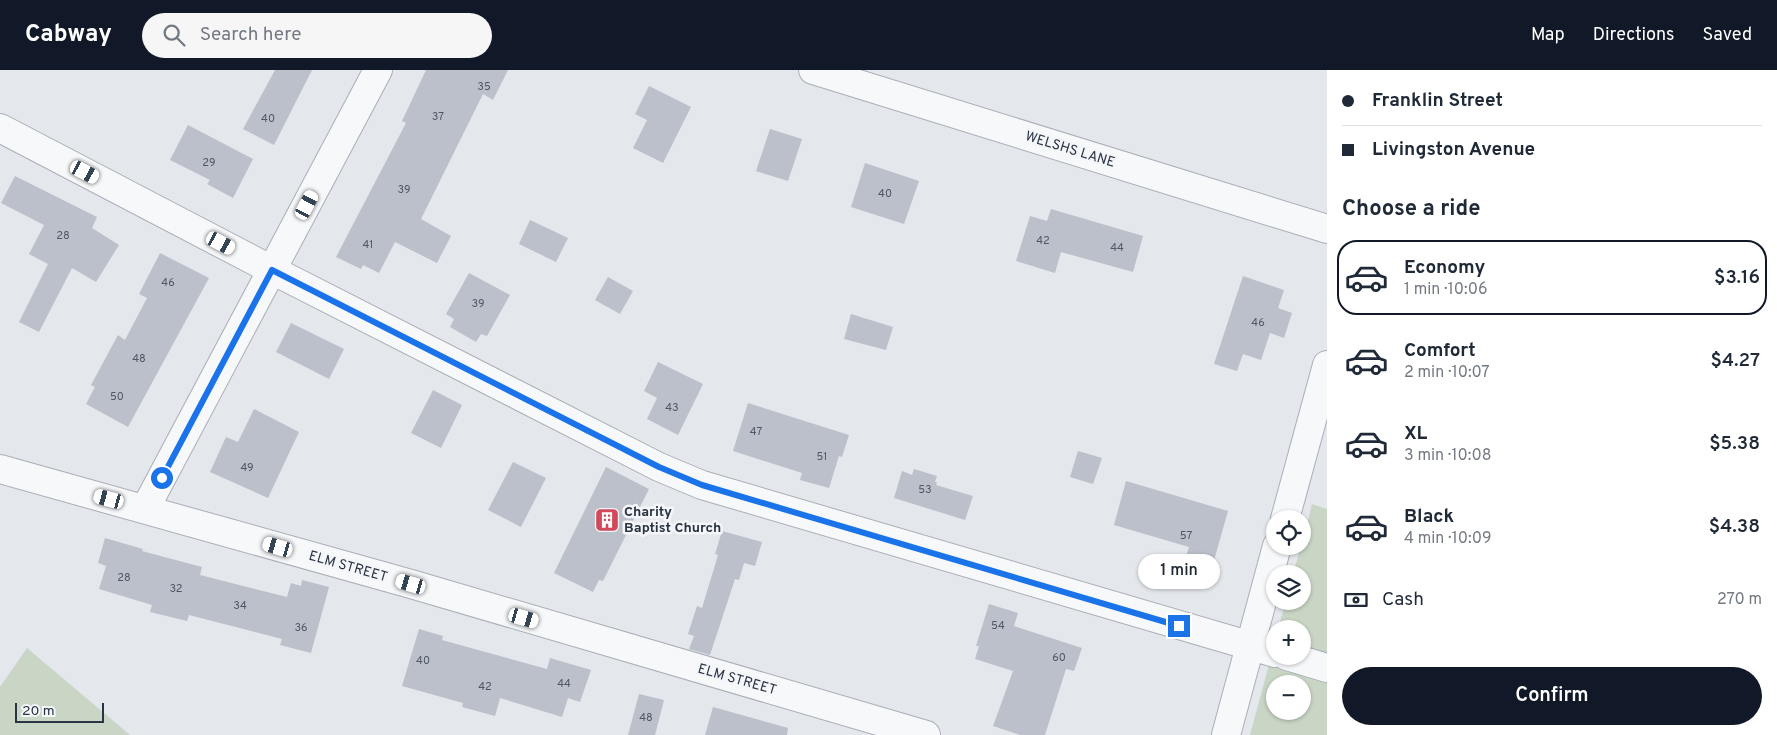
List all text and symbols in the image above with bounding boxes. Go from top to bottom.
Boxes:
search box [142,13,492,58]
text: Cabway [25,20,112,50]
icon: search [160,21,188,49]
text: Search here [200,23,301,47]
text: Map [1531,24,1565,47]
text: Directions [1593,24,1675,47]
text: Saved [1703,24,1752,47]
house number: 35 [477,80,491,94]
text: Franklin Street [1372,89,1503,113]
house number: 37 [432,110,444,124]
house number: 40 [261,112,275,126]
street label: WELSHS LANE [1023,128,1117,172]
text: Livingston Avenue [1372,138,1535,162]
house number: 29 [202,156,216,170]
car [68,158,101,186]
house number: 39 [398,183,410,197]
house number: 40 [878,187,892,201]
car [293,188,320,222]
text: Choose a ride [1342,196,1480,223]
house number: 28 [56,229,70,243]
car [204,229,237,257]
house number: 42 [1036,234,1050,248]
house number: 41 [363,238,373,252]
house number: 44 [1110,241,1124,255]
icon: car [1344,255,1389,300]
text: Economy [1404,256,1485,280]
text: $3.16 [1714,266,1760,290]
house number: 46 [161,276,175,290]
text: 1 min · 10:06 [1404,280,1488,300]
house number: 39 [472,297,484,311]
house number: 46 [1251,316,1265,330]
icon: car [1344,338,1389,383]
text: Comfort [1404,339,1476,363]
text: $4.27 [1711,349,1760,373]
house number: 48 [132,352,146,366]
text: 2 min · 10:07 [1404,363,1490,383]
house number: 50 [110,390,124,404]
house number: 43 [665,401,679,415]
icon: car [1344,421,1389,466]
text: XL [1404,422,1427,446]
house number: 47 [750,425,762,439]
text: $5.38 [1709,432,1760,456]
text: 3 min · 10:08 [1404,446,1491,466]
house number: 51 [817,450,827,464]
house number: 49 [240,461,254,475]
route start [151,467,173,489]
house number: 53 [918,483,932,497]
car [92,488,125,510]
place label: Charity Baptist Church [624,504,721,537]
icon: car [1344,504,1389,549]
text: Black [1404,505,1454,529]
building icon: Charity Baptist Church [594,507,620,533]
map controls [1266,510,1311,720]
button: locate [1266,510,1311,555]
text: $4.38 [1709,515,1760,539]
house number: 57 [1180,529,1192,543]
text: 4 min · 10:09 [1404,529,1492,549]
car [261,536,294,558]
street label: ELM STREET [307,548,389,586]
callout: 1 min [1138,554,1220,588]
text: 1 min [1160,561,1198,581]
button: layers [1266,565,1311,610]
house number: 28 [117,571,131,585]
car [394,573,427,595]
house number: 32 [169,582,183,596]
icon: cash [1342,586,1370,614]
text: Cash [1382,588,1424,612]
text: 270 m [1717,590,1762,610]
house number: 34 [233,599,247,613]
car [507,607,540,629]
route end [1168,615,1190,637]
house number: 54 [991,619,1005,633]
button: + [1266,620,1311,665]
house number: 36 [294,621,308,635]
house number: 60 [1052,651,1066,665]
house number: 40 [416,654,430,668]
street label: ELM STREET [696,661,778,699]
button: Confirm [1342,667,1762,725]
button: − [1266,675,1311,720]
house number: 44 [557,677,571,691]
house number: 42 [478,680,492,694]
scale bar [15,700,104,723]
text: 20 m [22,703,55,720]
house number: 48 [639,711,653,725]

